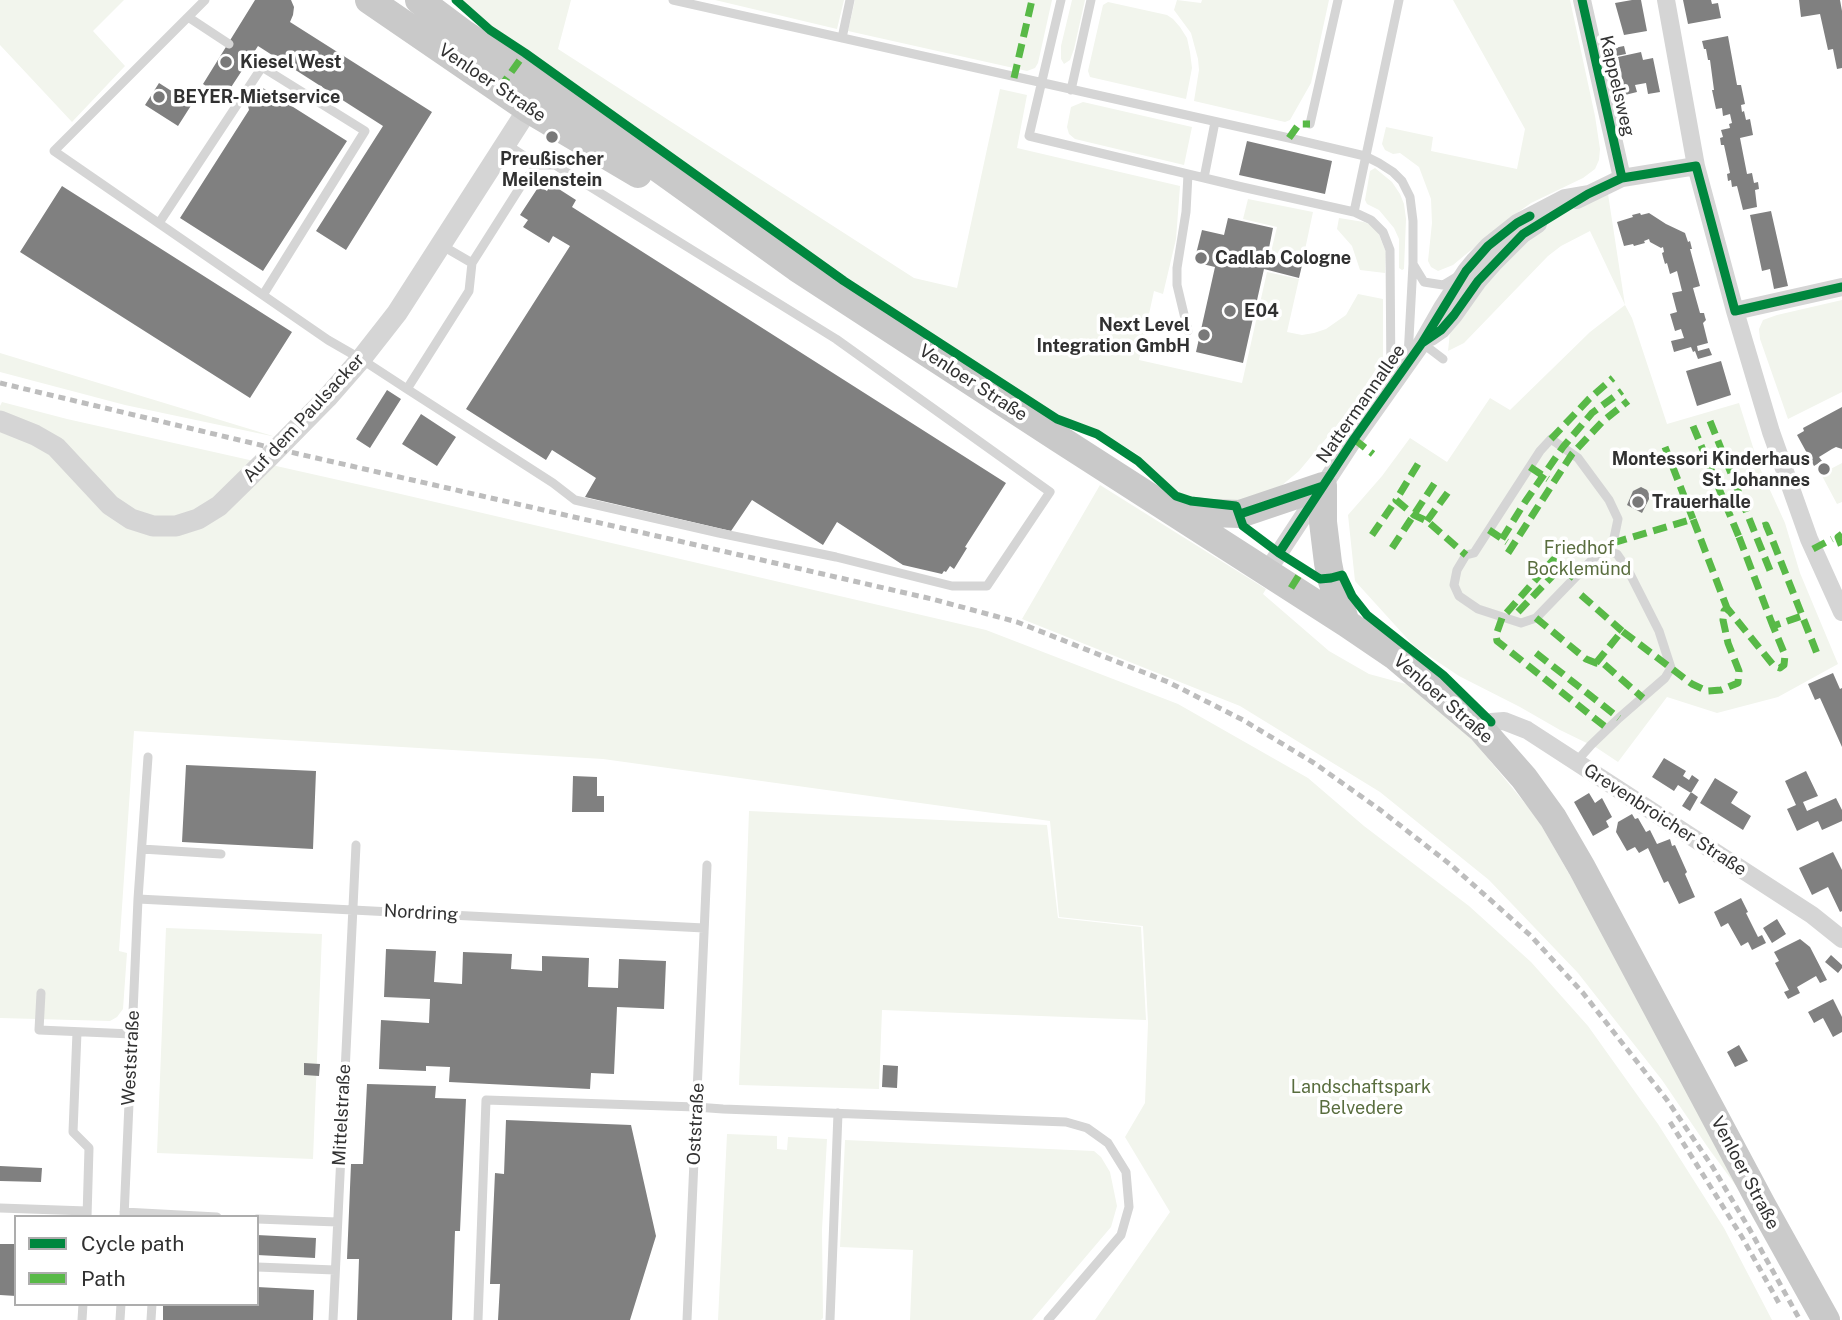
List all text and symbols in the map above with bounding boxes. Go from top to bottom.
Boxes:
street label: Kappelsweg [1595,33,1639,139]
street label: Venloer Straße [434,39,550,127]
place label: Kiesel West [240,51,342,73]
marker: Kiesel West [218,54,234,70]
place label: BEYER-Mietservice [173,86,340,108]
marker: BEYER-Mietservice [151,89,167,105]
marker: Preußischer Meilenstein [544,129,560,145]
place label: Preußischer Meilenstein [500,148,604,190]
place label: Cadlab Cologne [1215,247,1351,269]
marker: Cadlab Cologne [1193,250,1209,266]
place label: E04 [1244,300,1279,322]
marker: E04 [1222,303,1238,319]
place label: Next Level Integration GmbH [1037,314,1190,356]
marker: Next Level Integration GmbH [1196,327,1212,343]
street label: Venloer Straße [915,340,1031,426]
street label: Nattermannallee [1312,340,1410,468]
street label: Auf dem Paulsacker [239,349,369,487]
place label: Montessori Kinderhaus St. Johannes [1612,448,1810,490]
marker: Montessori Kinderhaus St. Johannes [1816,461,1832,477]
place label: Trauerhalle [1652,491,1751,513]
marker: Trauerhalle [1630,494,1646,510]
park label: Friedhof Bocklemünd [1527,537,1631,580]
street label: Venloer Straße [1389,650,1497,748]
street label: Grevenbroicher Straße [1580,759,1750,881]
street label: Nordring [383,900,459,926]
street label: Weststraße [118,1010,144,1106]
street label: Mittelstraße [329,1063,355,1167]
park label: Landschaftspark Belvedere [1291,1076,1431,1118]
street label: Oststraße [683,1082,709,1166]
street label: Venloer Straße [1706,1113,1784,1233]
legend [14,1215,259,1306]
text: Cycle path [81,1231,184,1256]
text: Path [81,1266,126,1291]

